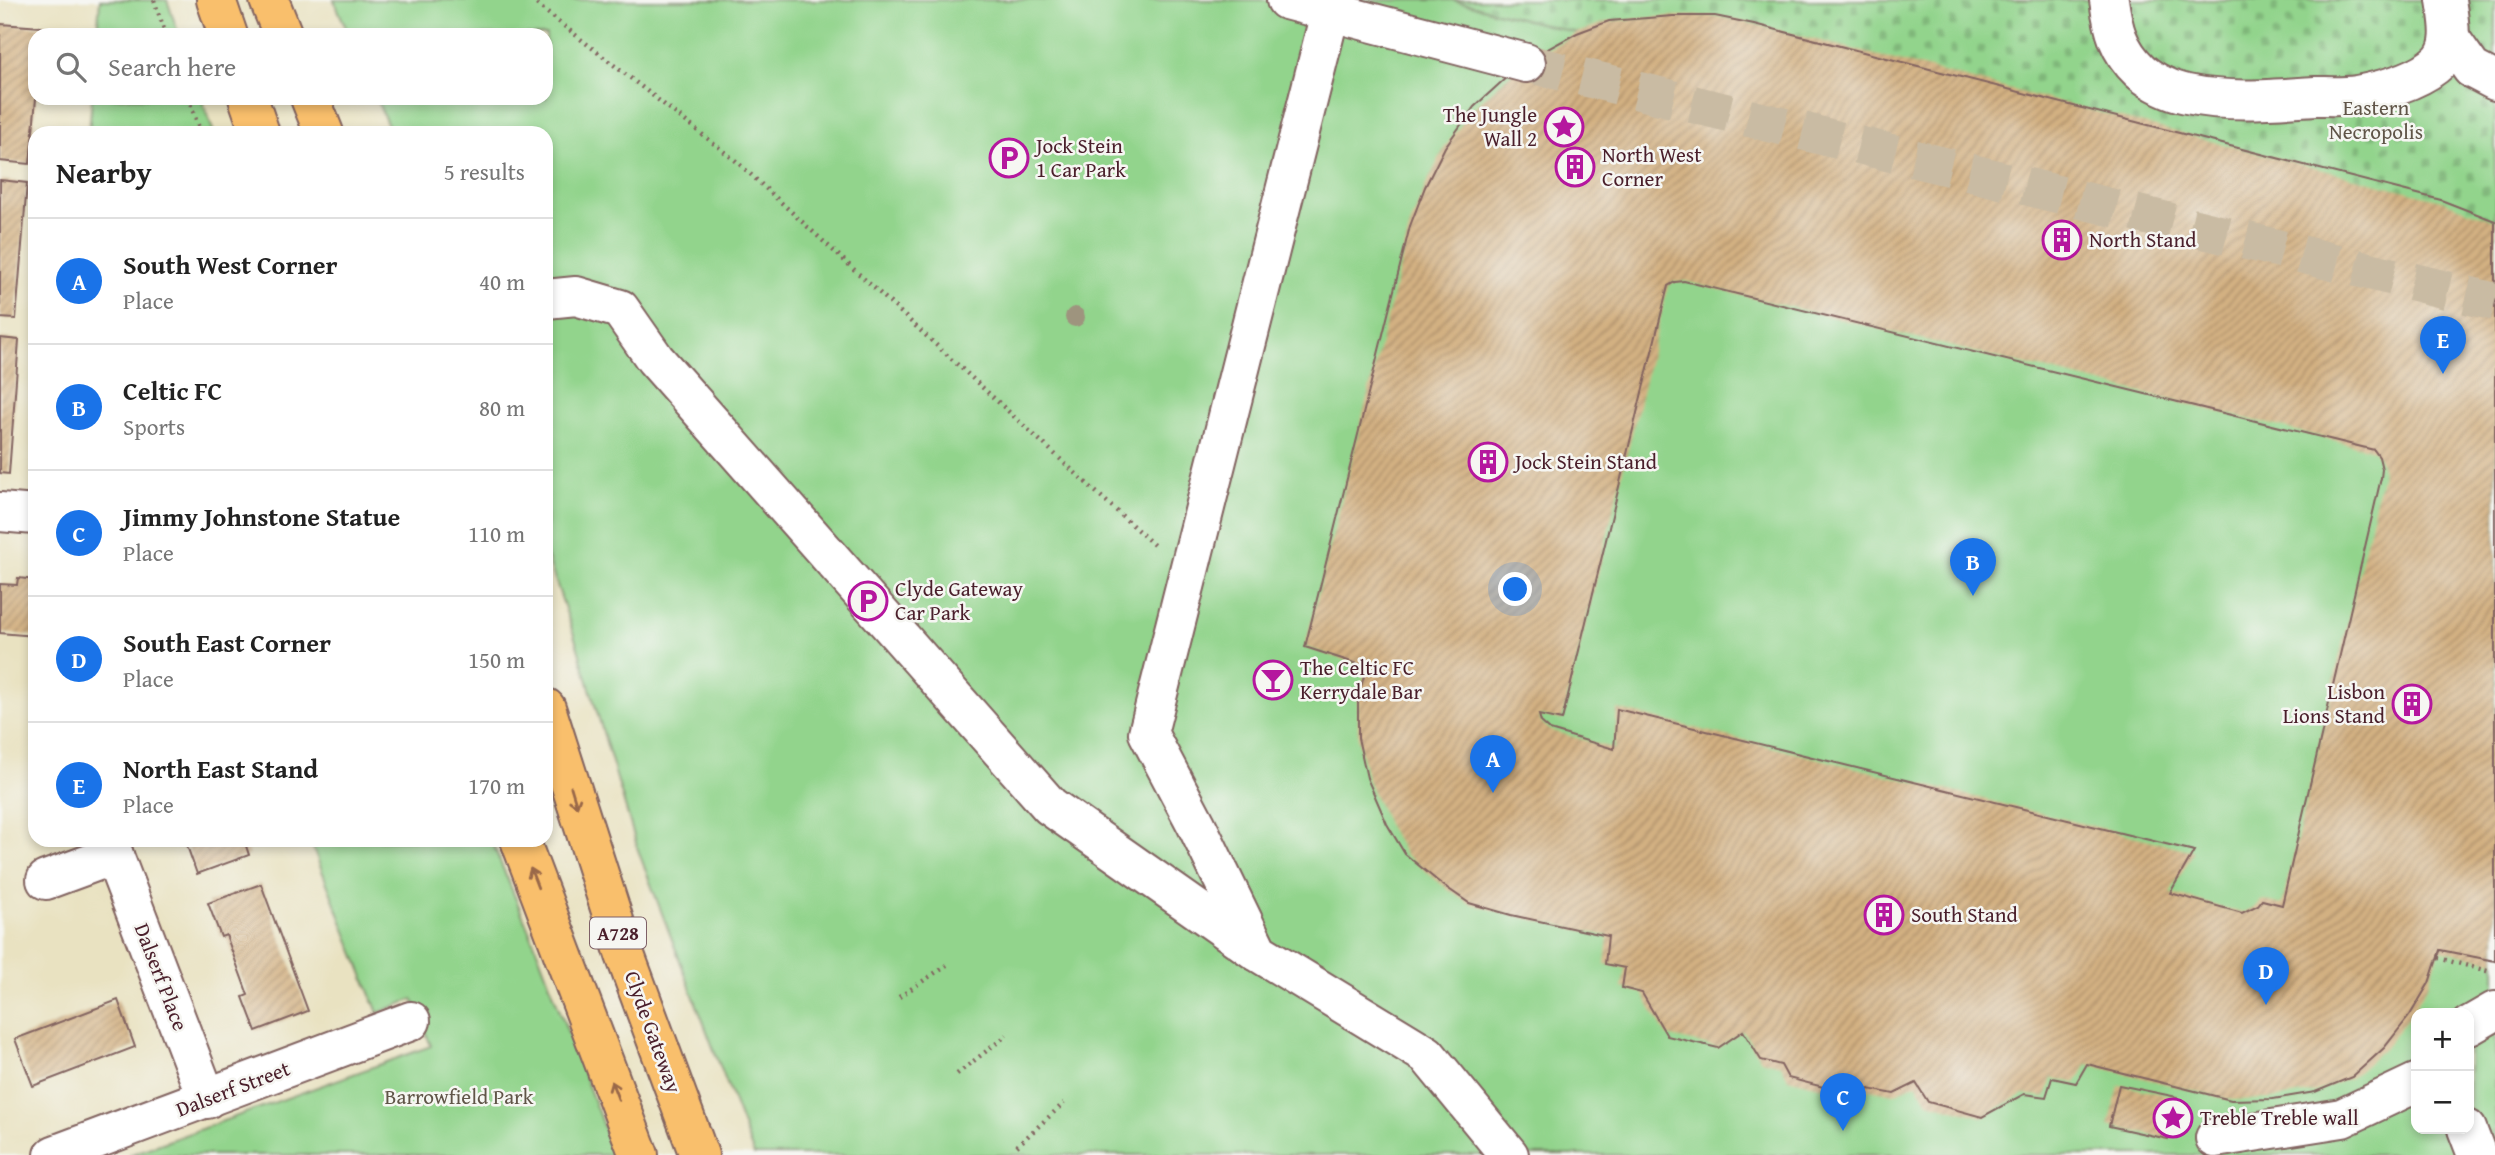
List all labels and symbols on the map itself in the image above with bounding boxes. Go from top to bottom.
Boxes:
park label: Eastern Necropolis [2329,92,2423,147]
place label: The Jungle Wall 2 [1443,99,1537,154]
place icon: The Jungle Wall 2 [1543,106,1585,148]
place label: Jock Stein 1 Car Park [1033,130,1126,185]
parking icon: Jock Stein 1 Car Park [988,137,1030,179]
place label: North West Corner [1602,139,1702,194]
building icon: North West Corner [1554,146,1596,188]
building icon: North Stand [2041,219,2083,261]
place label: North Stand [2089,224,2197,255]
pin: E [2420,316,2466,374]
building icon: Jock Stein Stand [1467,441,1509,483]
place label: Jock Stein Stand [1512,446,1658,477]
pin: B [1950,538,1996,596]
your location [1498,572,1532,606]
place label: Clyde Gateway Car Park [895,573,1024,628]
parking icon: Clyde Gateway Car Park [847,580,889,622]
place label: The Celtic FC Kerrydale Bar [1300,652,1422,707]
bar icon: The Celtic FC Kerrydale Bar [1252,659,1294,701]
place label: Lisbon Lions Stand [2283,676,2386,731]
building icon: Lisbon Lions Stand [2391,683,2433,725]
pin: A [1470,735,1516,793]
one-way arrow [568,786,581,808]
one-way arrow [527,868,540,890]
building icon: South Stand [1863,894,1905,936]
place label: South Stand [1911,899,2019,930]
road number: A728 [590,917,646,948]
street label: Dalserf Place [127,918,196,1035]
pin: D [2243,947,2289,1005]
street label: Clyde Gateway [617,966,690,1098]
street label: Dalserf Street [171,1052,295,1124]
pin: C [1820,1073,1866,1131]
park label: Barrowfield Park [385,1081,534,1112]
one-way arrow [607,1081,620,1103]
place icon: Treble Treble wall [2152,1097,2194,1139]
place label: Treble Treble wall [2200,1102,2359,1133]

